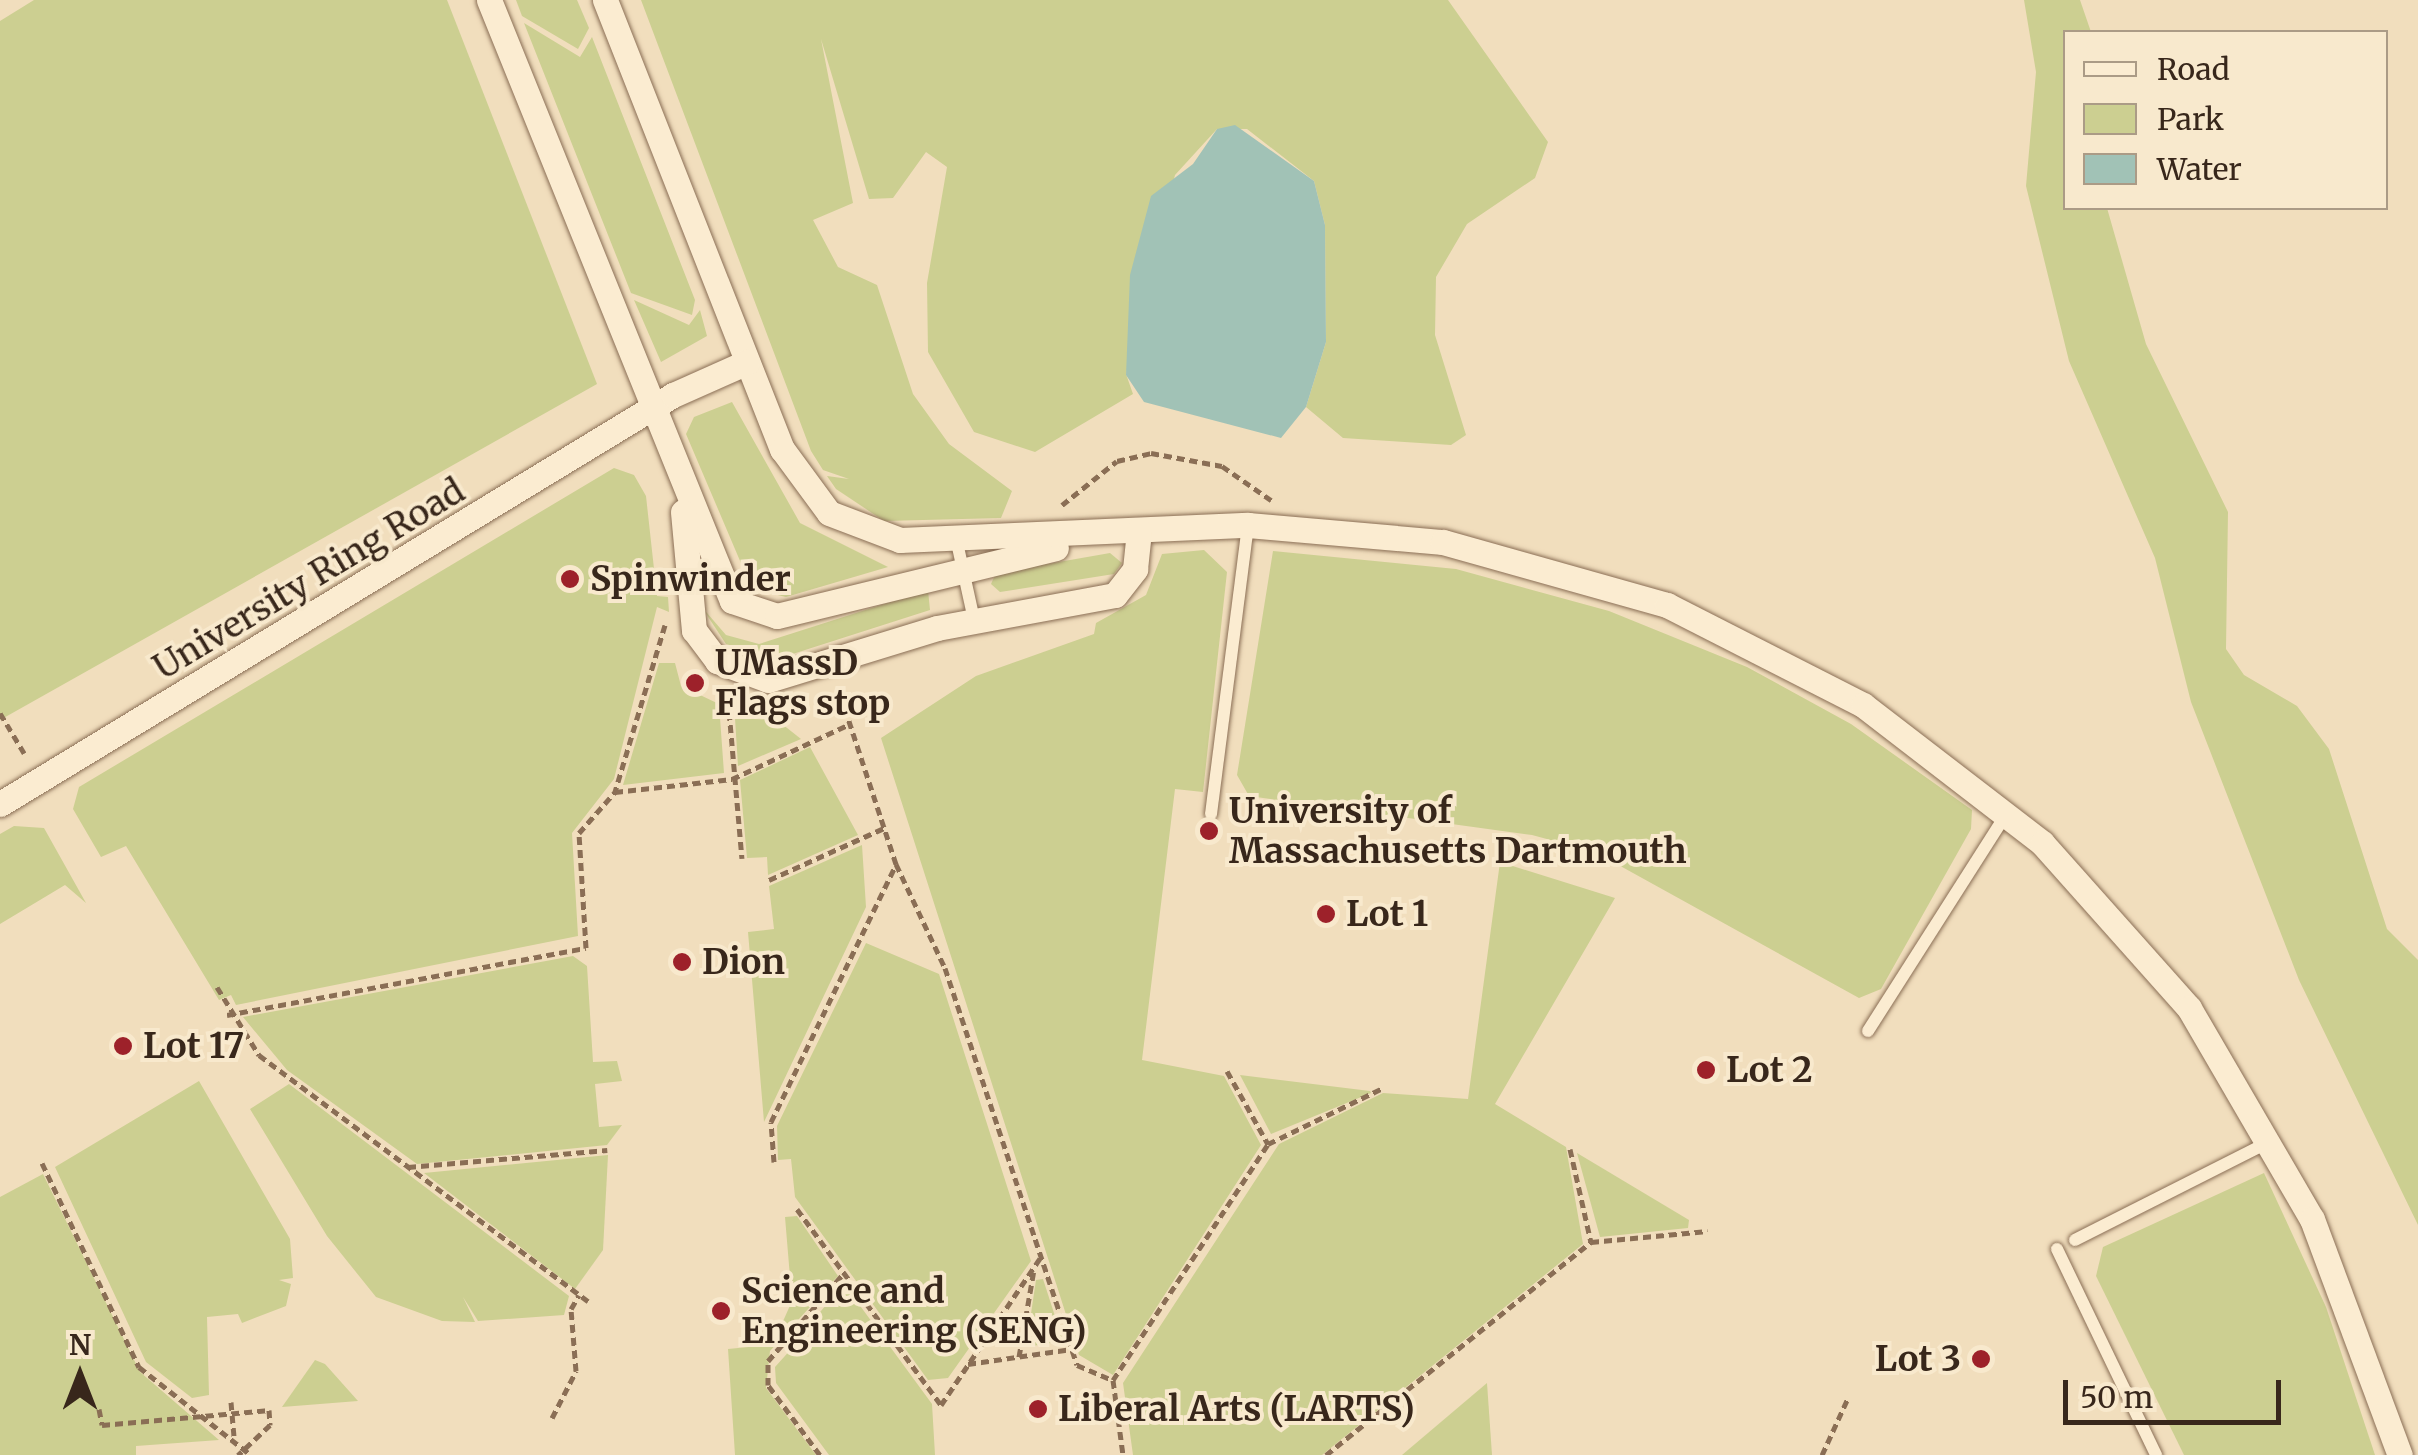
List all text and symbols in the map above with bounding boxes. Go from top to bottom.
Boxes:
legend [2063,30,2388,210]
text: Road [2157,50,2230,88]
text: Park [2157,100,2224,138]
text: Water [2157,150,2242,188]
street label: University Ring Road [146,469,472,689]
place label: Spinwinder [590,558,791,600]
marker: Spinwinder [559,568,581,590]
place label: UMassD Flags stop [715,642,890,724]
marker: UMassD Flags stop [684,672,706,694]
place label: University of Massachusetts Dartmouth [1229,790,1687,872]
marker: University of Massachusetts Dartmouth [1198,820,1220,842]
place label: Lot 1 [1346,893,1428,935]
marker: Lot 1 [1315,903,1337,925]
place label: Dion [702,941,785,983]
marker: Dion [671,951,693,973]
place label: Lot 17 [143,1025,244,1067]
marker: Lot 17 [112,1035,134,1057]
place label: Lot 2 [1726,1049,1813,1091]
marker: Lot 2 [1695,1059,1717,1081]
place label: Science and Engineering (SENG) [741,1270,1086,1352]
marker: Science and Engineering (SENG) [710,1300,732,1322]
north arrow [30,1325,130,1425]
text: N [69,1327,91,1363]
place label: Lot 3 [1875,1338,1961,1380]
marker: Lot 3 [1970,1348,1992,1370]
scale bar [2068,1360,2286,1422]
text: 50 m [2080,1378,2153,1416]
place label: Liberal Arts (LARTS) [1058,1388,1415,1430]
marker: Liberal Arts (LARTS) [1027,1398,1049,1420]

